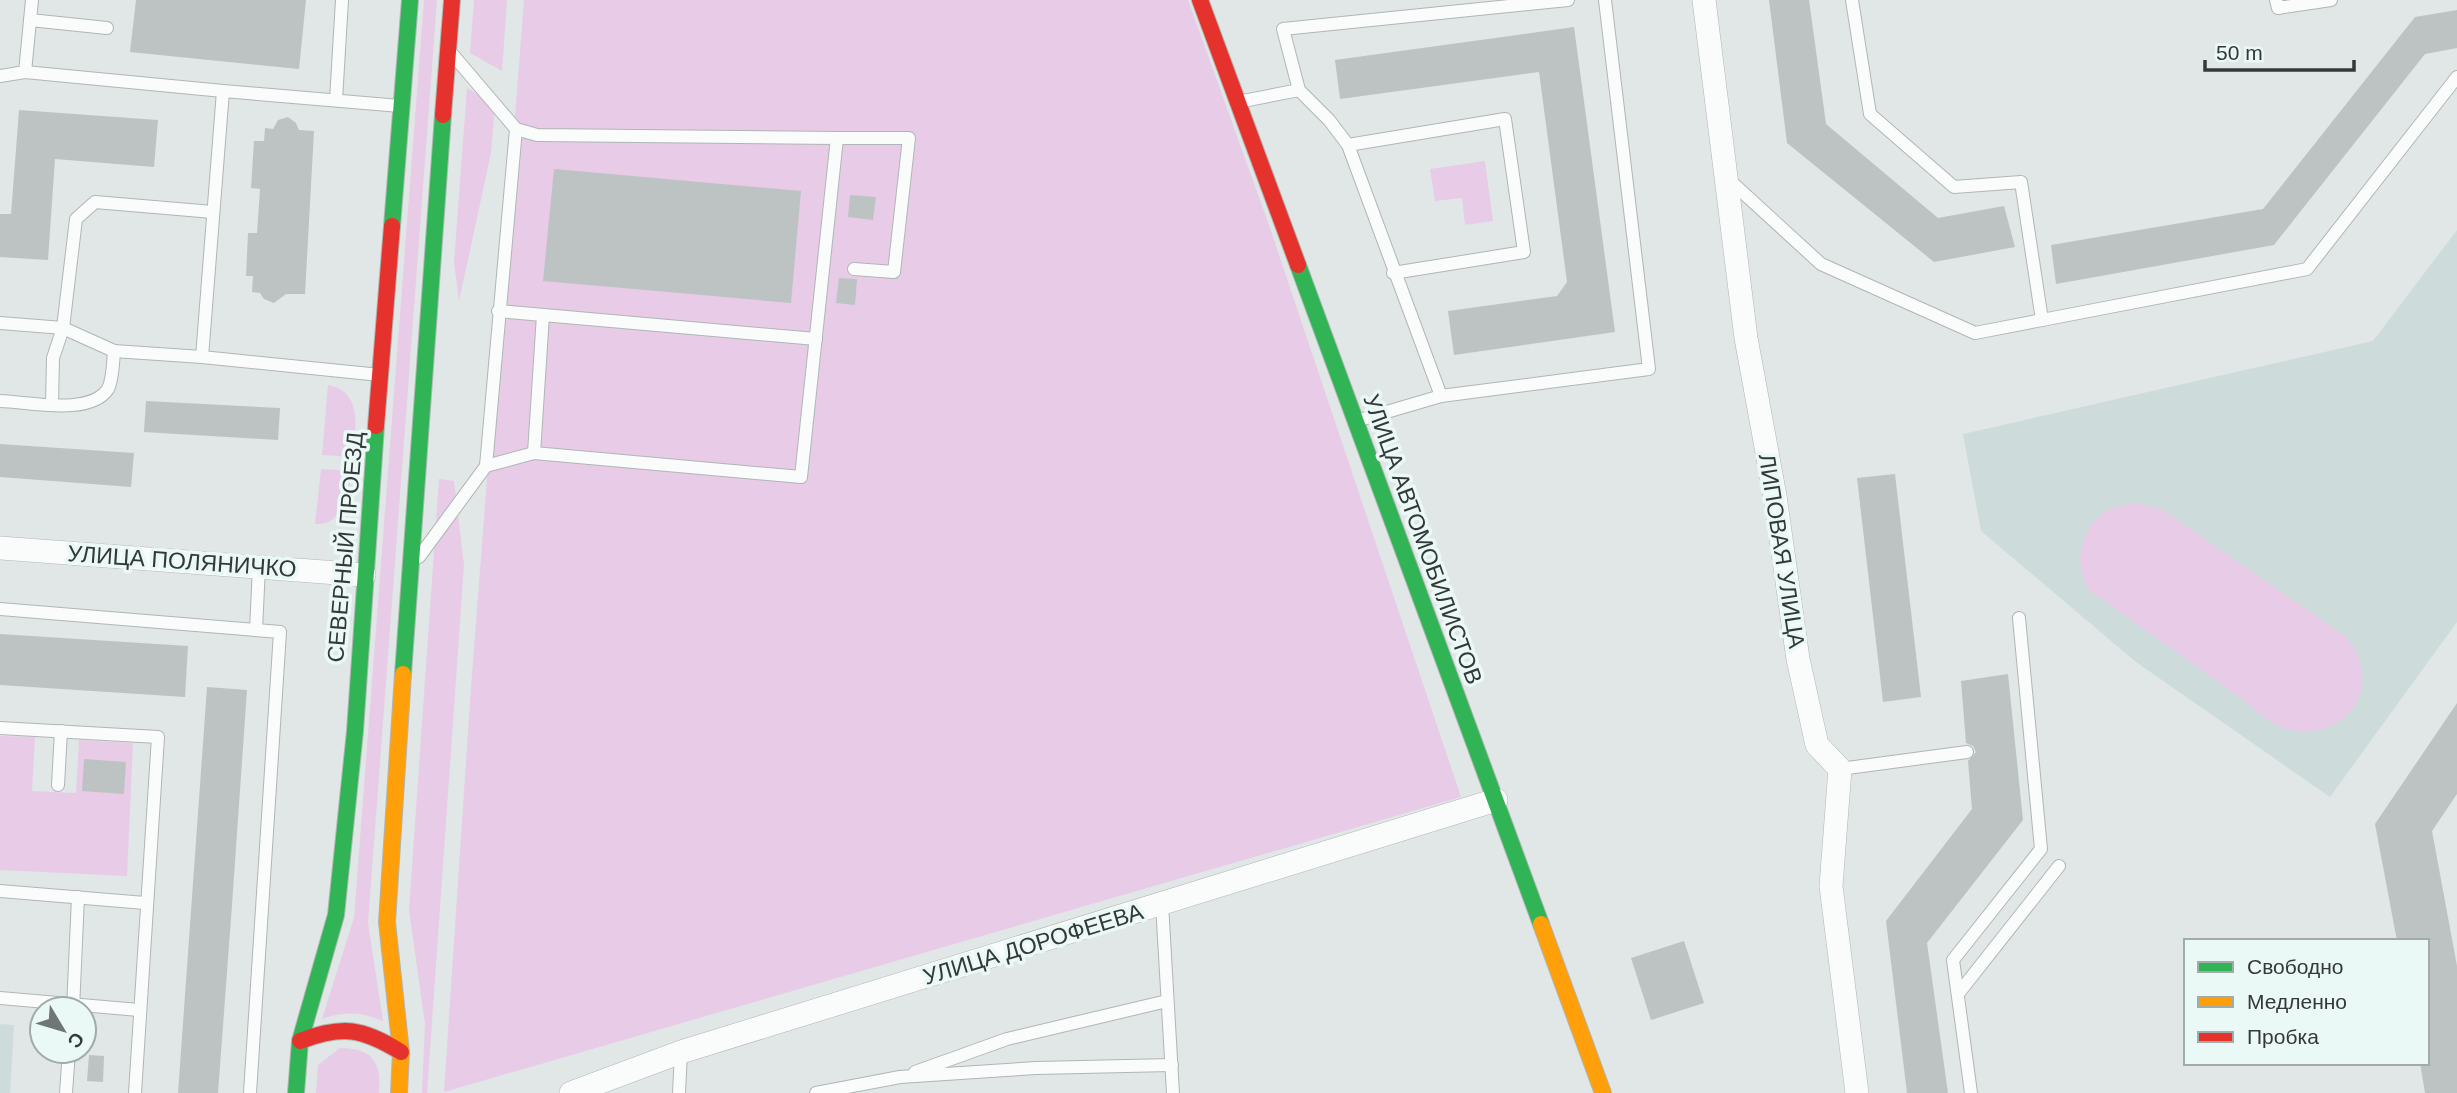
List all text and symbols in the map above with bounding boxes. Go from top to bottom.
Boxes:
scale bar [2205,28,2354,72]
text: 50 m [2216,41,2263,64]
street label: УЛИЦА АВТОМОБИЛИСТОВ [1358,390,1488,688]
street label: СЕВЕРНЫЙ ПРОЕЗД [321,430,368,663]
street label: ЛИПОВАЯ УЛИЦА [1754,452,1810,651]
street label: УЛИЦА ПОЛЯНИЧКО [67,540,297,582]
street label: УЛИЦА ДОРОФЕЕВА [920,898,1147,990]
legend [2184,939,2429,1065]
text: Свободно [2247,955,2344,978]
text: Медленно [2247,990,2347,1013]
north arrow [28,995,98,1065]
text: Пробка [2247,1025,2319,1048]
text: С [63,1028,89,1052]

